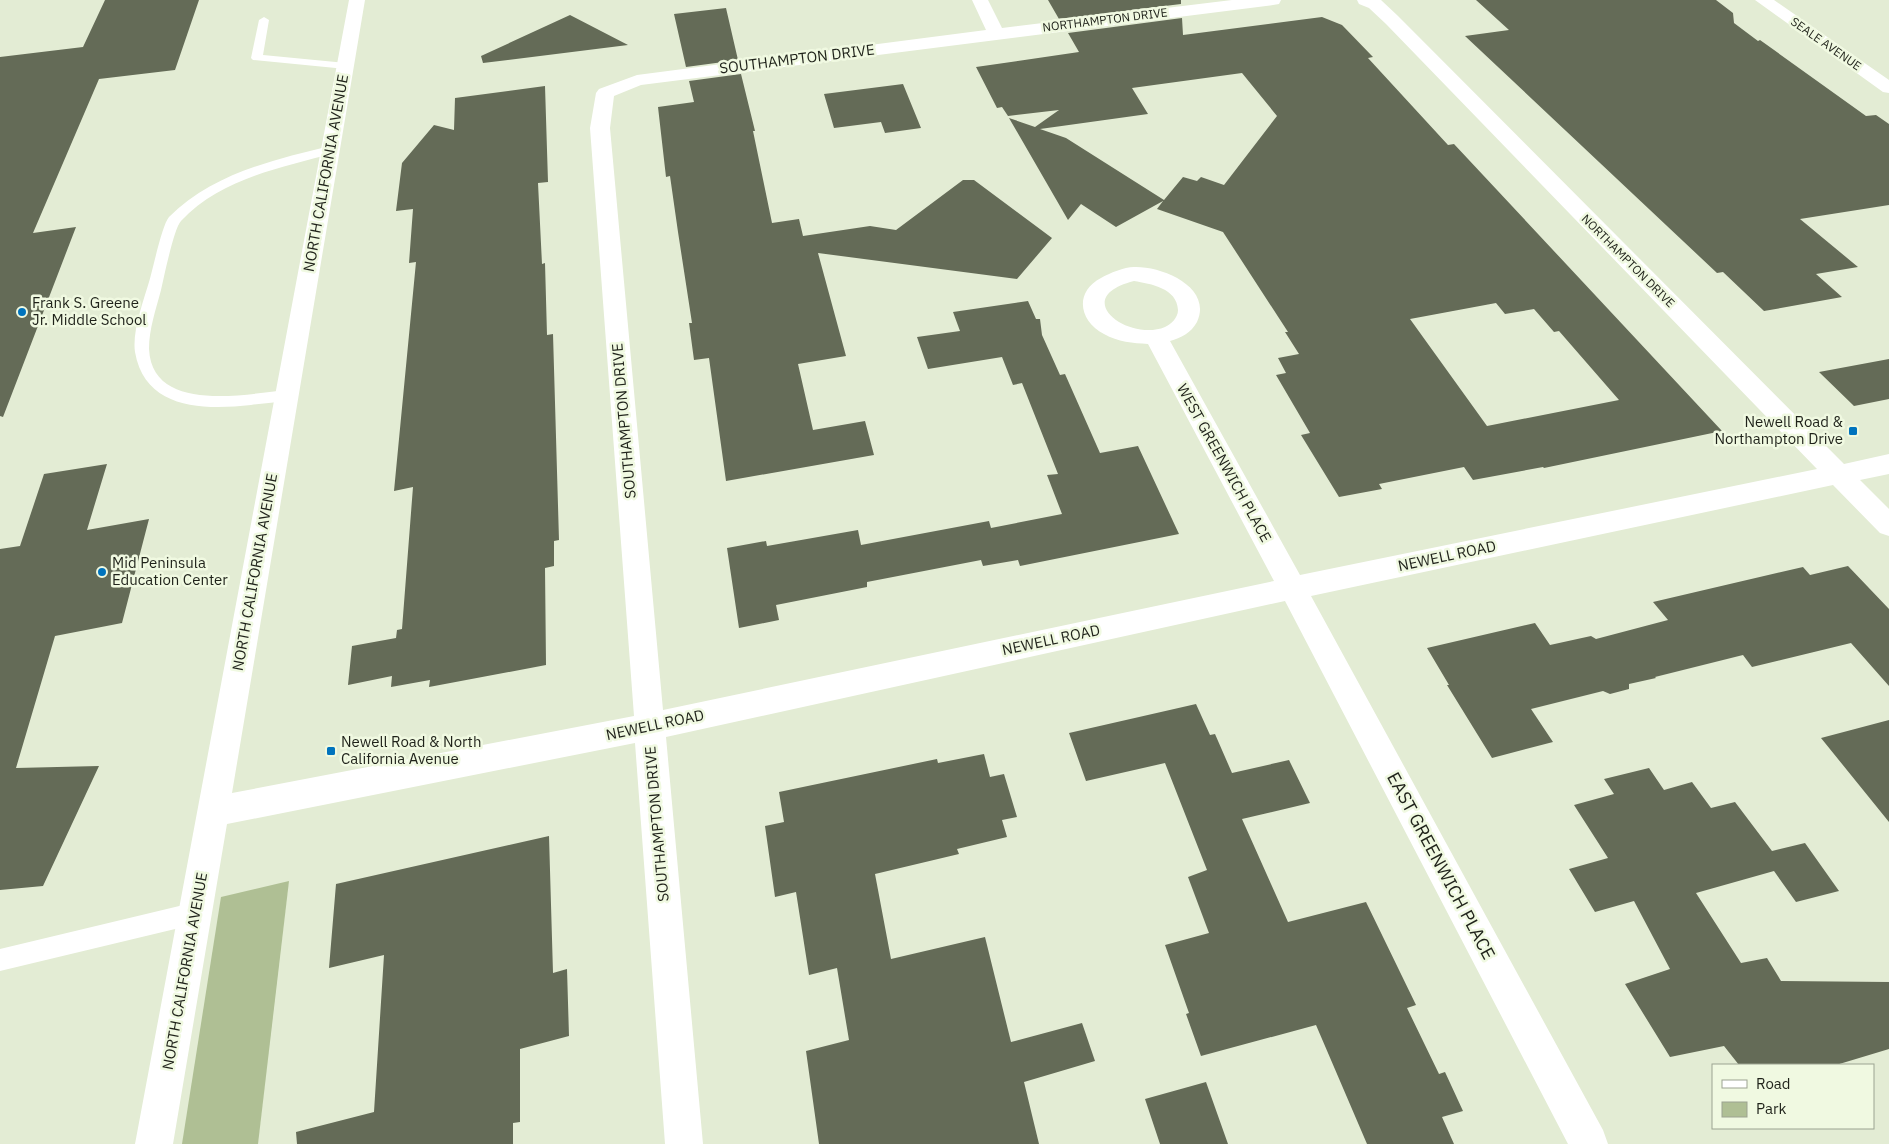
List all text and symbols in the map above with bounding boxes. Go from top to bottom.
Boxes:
street label: NORTHAMPTON DRIVE [1042,4,1168,35]
street label: SEALE AVENUE [1788,14,1864,73]
street label: SOUTHAMPTON DRIVE [718,40,876,77]
street label: NORTH CALIFORNIA AVENUE [299,73,352,273]
street label: NORTHAMPTON DRIVE [1579,211,1678,310]
place label: Frank S. Greene Jr. Middle School [32,293,146,329]
marker: Frank S. Greene Jr. Middle School [16,306,28,318]
street label: SOUTHAMPTON DRIVE [607,342,640,500]
street label: WEST GREENWICH PLACE [1173,380,1276,545]
place label: Newell Road & Northampton Drive [1714,412,1844,448]
marker: Newell Road & Northampton Drive [1847,425,1859,437]
street label: NORTH CALIFORNIA AVENUE [228,472,281,672]
street label: NEWELL ROAD [1396,536,1498,575]
place label: Mid Peninsula Education Center [112,553,228,589]
marker: Mid Peninsula Education Center [96,566,108,578]
street label: NEWELL ROAD [1000,620,1102,659]
street label: NEWELL ROAD [604,705,706,744]
place label: Newell Road & North California Avenue [341,732,481,768]
marker: Newell Road & North California Avenue [325,745,337,757]
street label: SOUTHAMPTON DRIVE [640,745,673,903]
street label: EAST GREENWICH PLACE [1382,768,1501,964]
street label: NORTH CALIFORNIA AVENUE [158,871,211,1071]
legend [1712,1064,1874,1129]
text: Road [1756,1074,1791,1093]
text: Park [1756,1099,1786,1118]

